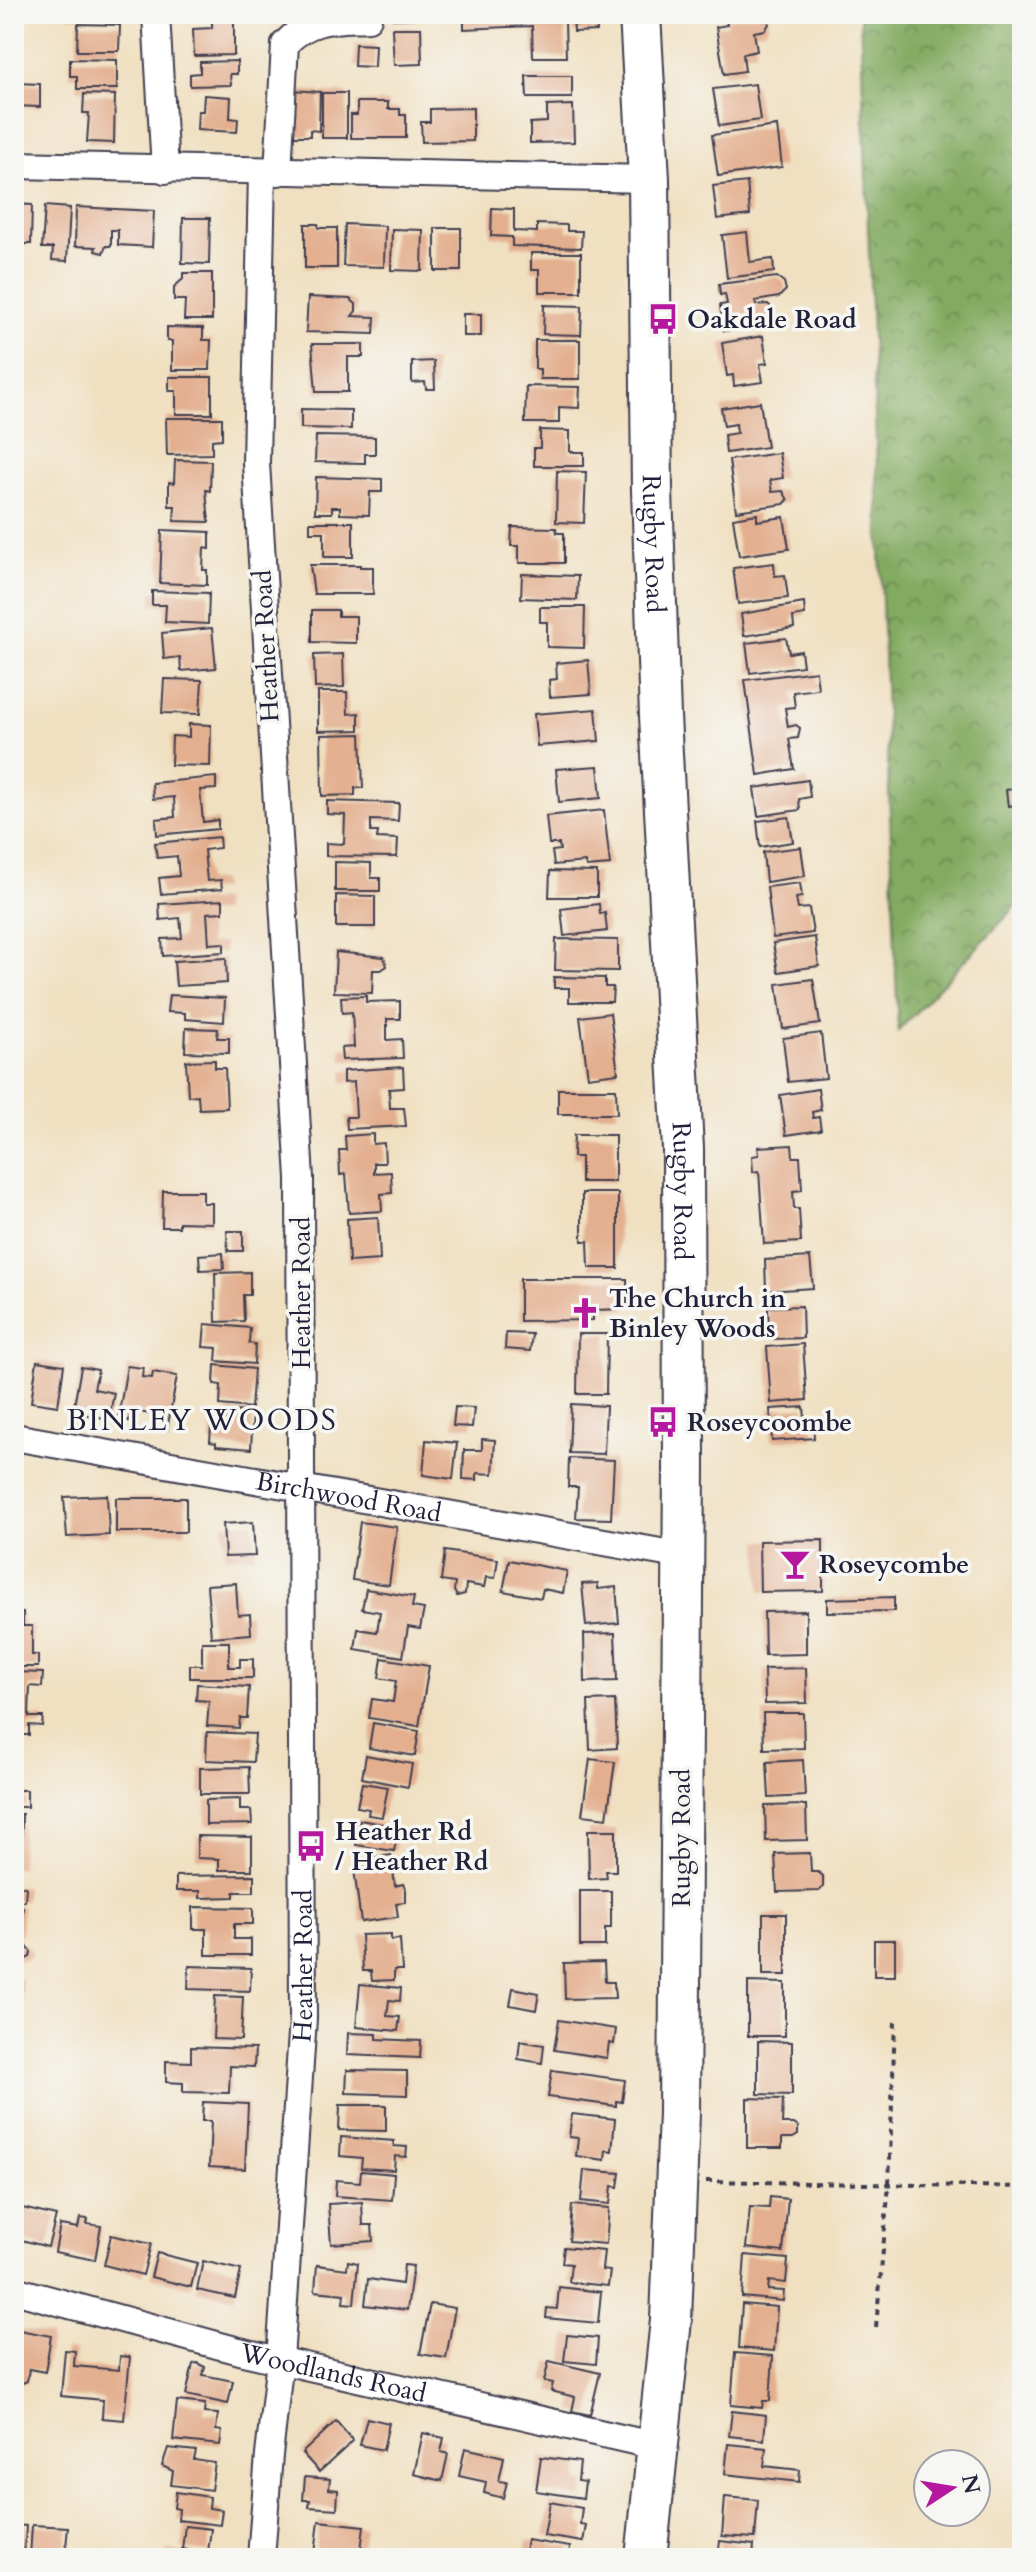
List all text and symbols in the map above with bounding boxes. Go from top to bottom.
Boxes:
bus stop icon: Oakdale Road [646,302,680,336]
place label: Oakdale Road [687,302,857,337]
street label: Rugby Road [634,474,674,614]
street label: Heather Road [245,569,287,723]
street label: Rugby Road [664,1121,701,1261]
street label: Heather Road [284,1217,319,1369]
place label: The Church in Binley Woods [609,1281,786,1346]
church icon: The Church in Binley Woods [568,1296,602,1330]
district label: BINLEY WOODS [66,1400,338,1441]
bus stop icon: Roseycoombe [646,1405,680,1439]
place label: Roseycoombe [687,1405,852,1440]
street label: Birchwood Road [253,1463,444,1530]
bar icon: Roseycombe [778,1547,812,1581]
place label: Roseycombe [819,1547,969,1582]
street label: Rugby Road [664,1769,699,1907]
place label: Heather Rd / Heather Rd [335,1814,488,1879]
bus stop icon: Heather Rd / Heather Rd [294,1829,328,1863]
street label: Heather Road [284,1889,321,2043]
street label: Woodlands Road [236,2334,430,2411]
north arrow [912,2448,992,2528]
text: N [954,2472,987,2497]

